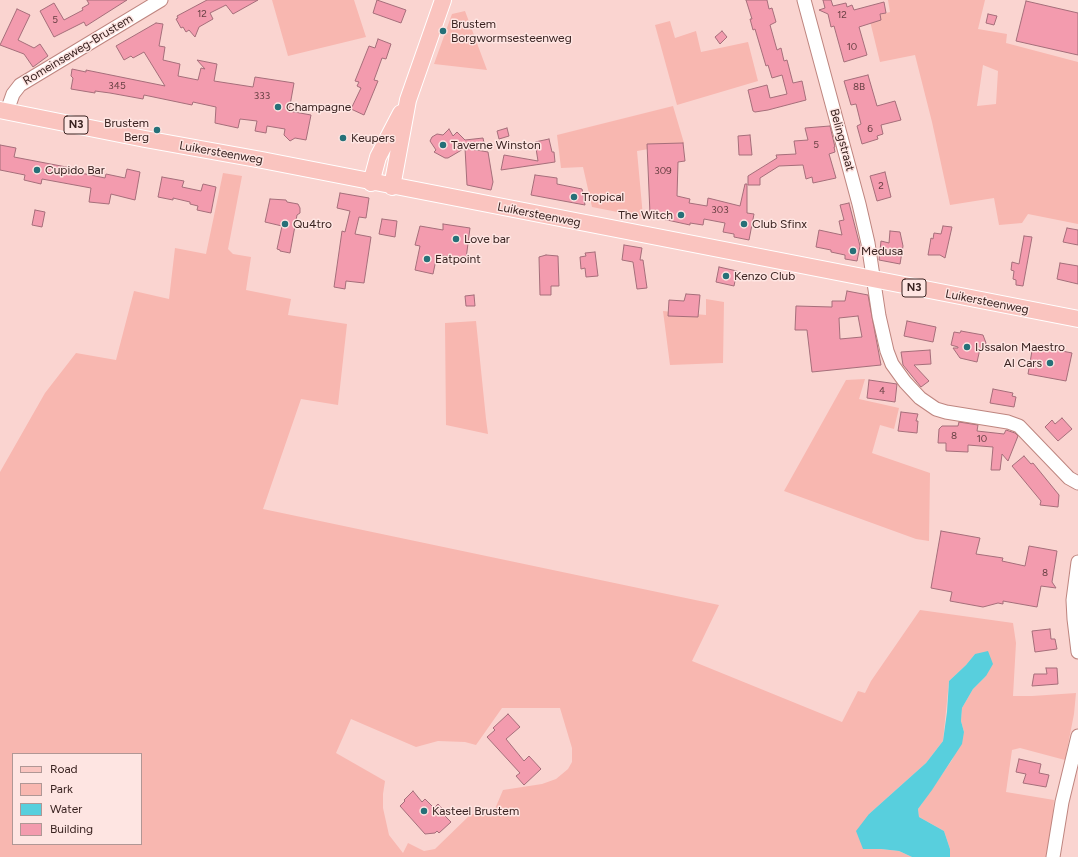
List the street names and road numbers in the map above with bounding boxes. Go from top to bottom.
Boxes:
street label: Romeinseweg-Brustem [20,12,136,88]
street label: Belingstraat [827,107,857,173]
road number: N3 [64,116,88,134]
street label: Luikersteenweg [178,139,264,167]
street label: Luikersteenweg [496,200,582,230]
road number: N3 [902,279,926,297]
street label: Luikersteenweg [944,287,1030,317]

